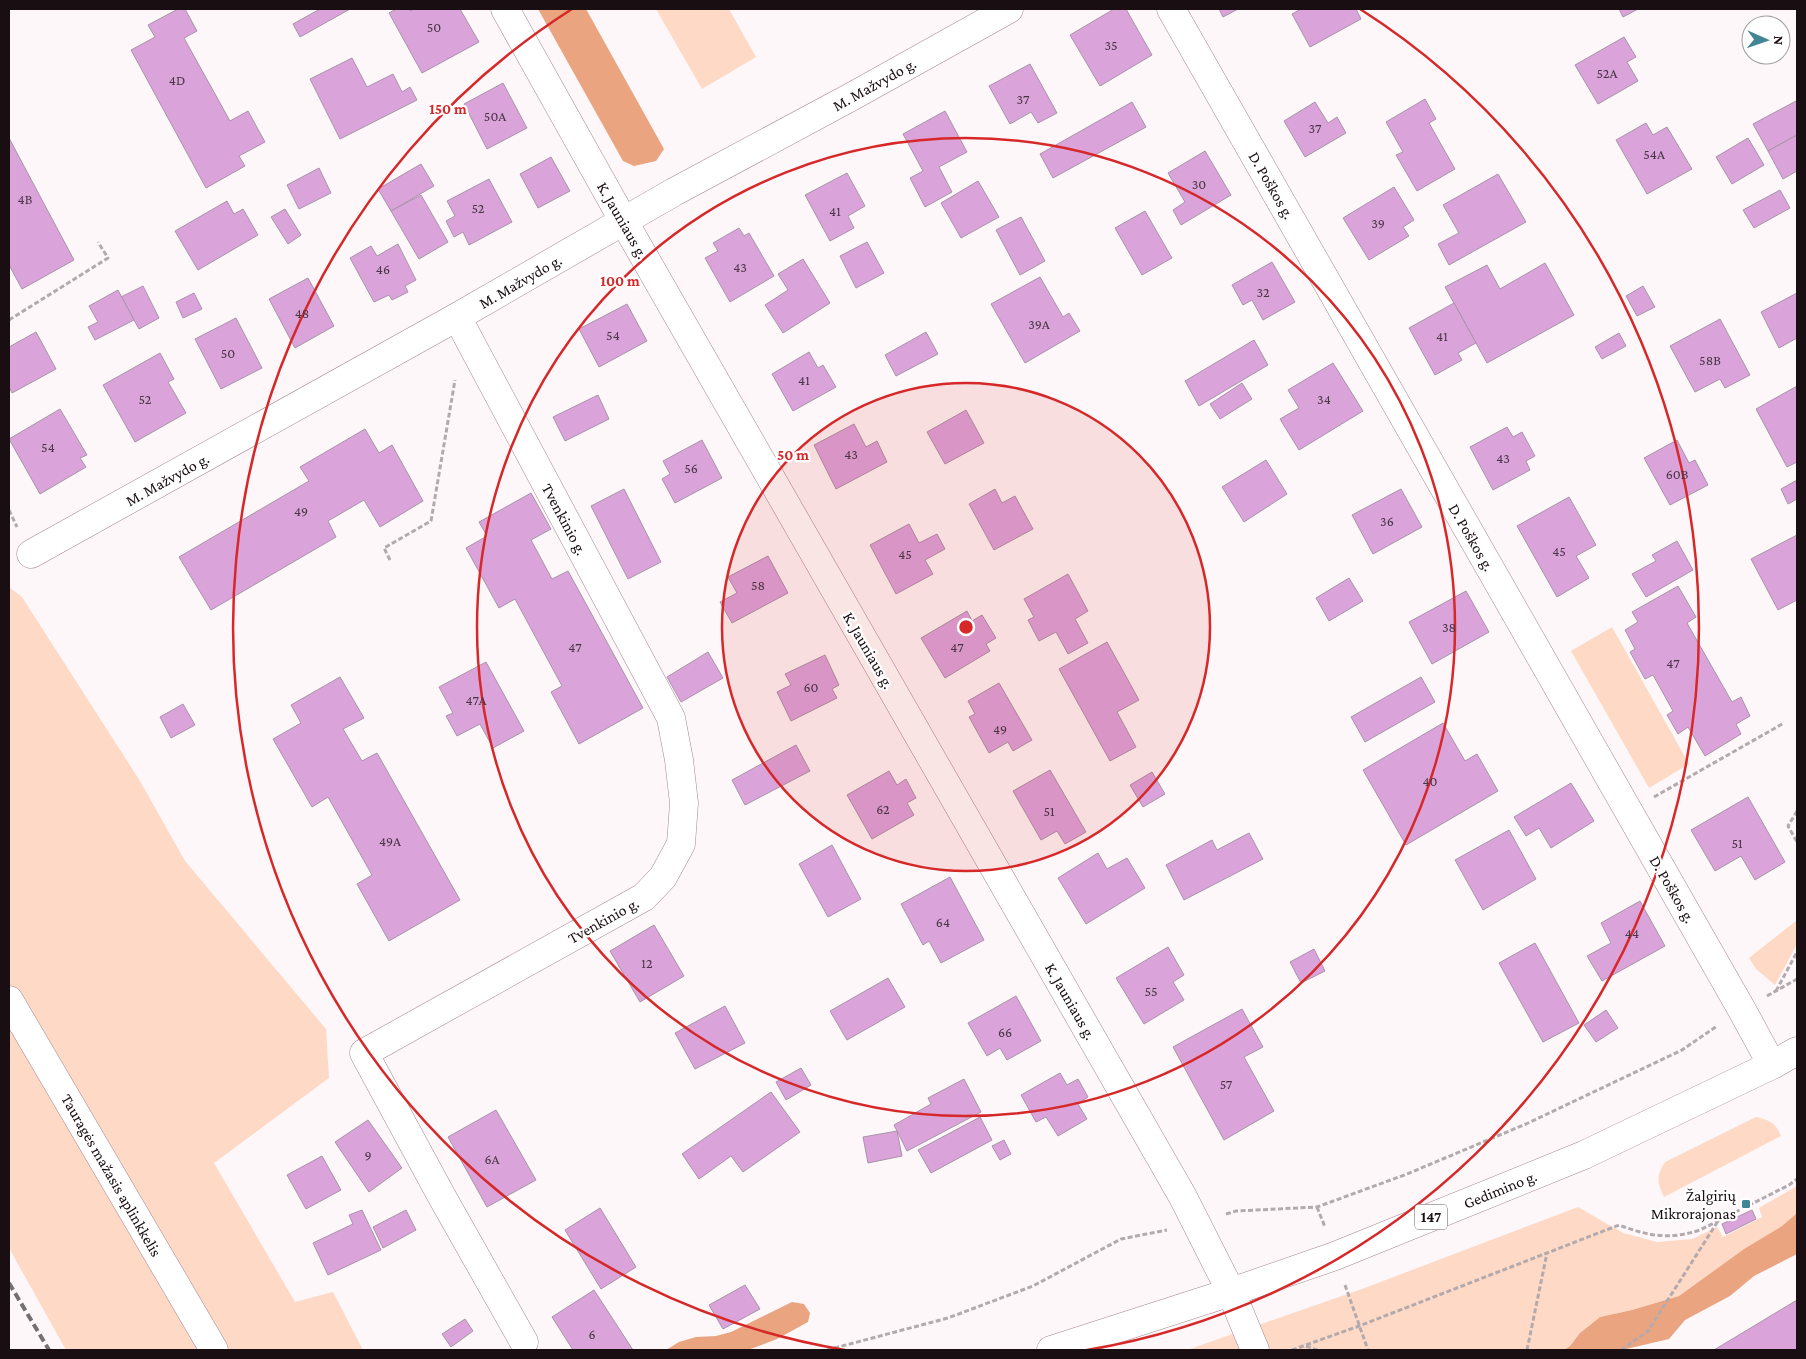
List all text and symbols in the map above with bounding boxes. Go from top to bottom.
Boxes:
north arrow [1741,15,1791,65]
house number: 50 [427,19,441,35]
text: N [1771,35,1787,46]
house number: 35 [1104,37,1118,53]
street label: M. Mažvydo g. [830,55,919,115]
house number: 52A [1597,65,1617,81]
house number: 4D [169,72,185,88]
house number: 37 [1017,91,1030,107]
text: 150 m [429,101,467,117]
house number: 50A [484,108,506,124]
house number: 37 [1309,120,1322,136]
house number: 54A [1643,146,1665,162]
street label: D. Poškos g. [1245,149,1298,222]
house number: 30 [1192,176,1206,192]
street label: K. Jauniaus g. [593,179,651,262]
house number: 4B [18,191,33,207]
house number: 52 [472,200,485,216]
house number: 41 [829,203,841,219]
house number: 39 [1371,215,1385,231]
street label: M. Mažvydo g. [476,251,565,313]
house number: 43 [733,259,747,275]
house number: 46 [376,261,390,277]
text: 100 m [600,273,640,289]
house number: 32 [1256,284,1270,300]
house number: 48 [295,305,309,321]
house number: 39A [1028,316,1050,332]
house number: 54 [606,327,620,343]
house number: 41 [1436,328,1448,344]
house number: 50 [221,345,235,361]
house number: 58B [1699,352,1721,368]
house number: 41 [798,372,810,388]
house number: 52 [139,391,152,407]
house number: 34 [1317,391,1331,407]
house number: 54 [41,439,55,455]
house number: 43 [844,446,858,462]
text: 50 m [777,447,809,463]
street label: M. Mažvydo g. [123,450,212,510]
house number: 43 [1496,450,1510,466]
house number: 56 [684,460,698,476]
house number: 60B [1666,466,1689,482]
street label: Tvenkinio g. [538,481,590,558]
street label: D. Poškos g. [1445,501,1498,574]
house number: 49 [294,503,308,519]
house number: 36 [1380,513,1394,529]
house number: 45 [1552,543,1566,559]
house number: 45 [898,546,912,562]
house number: 58 [751,577,765,593]
street label: K. Jauniaus g. [839,609,897,692]
centre of rings [957,618,975,636]
house number: 38 [1442,619,1456,635]
house number: 47 [568,639,582,655]
house number: 47 [950,639,964,655]
house number: 47 [1666,655,1680,671]
house number: 60 [803,679,819,695]
house number: 47A [466,692,486,708]
house number: 49 [993,721,1007,737]
house number: 40 [1422,773,1438,789]
house number: 62 [876,801,890,817]
house number: 51 [1043,803,1055,819]
house number: 49A [379,833,401,849]
house number: 51 [1731,835,1743,851]
street label: D. Poškos g. [1646,853,1699,926]
street label: Tvenkinio g. [565,894,642,948]
house number: 64 [936,914,950,930]
house number: 44 [1625,925,1639,941]
house number: 12 [641,955,653,971]
street label: K. Jauniaus g. [1041,960,1099,1043]
house number: 55 [1144,983,1158,999]
house number: 66 [998,1024,1012,1040]
house number: 57 [1220,1076,1233,1092]
street label: Tauragės mažasis aplinkkelis [57,1091,165,1260]
house number: 9 [364,1147,372,1163]
house number: 6A [485,1151,500,1167]
street label: Gedimino g. [1461,1167,1540,1213]
place label: Žalgirių Mikrorajonas [1651,1187,1737,1223]
marker: Žalgirių Mikrorajonas [1740,1198,1752,1210]
road number: 147 [1415,1204,1447,1230]
house number: 6 [588,1326,596,1342]

